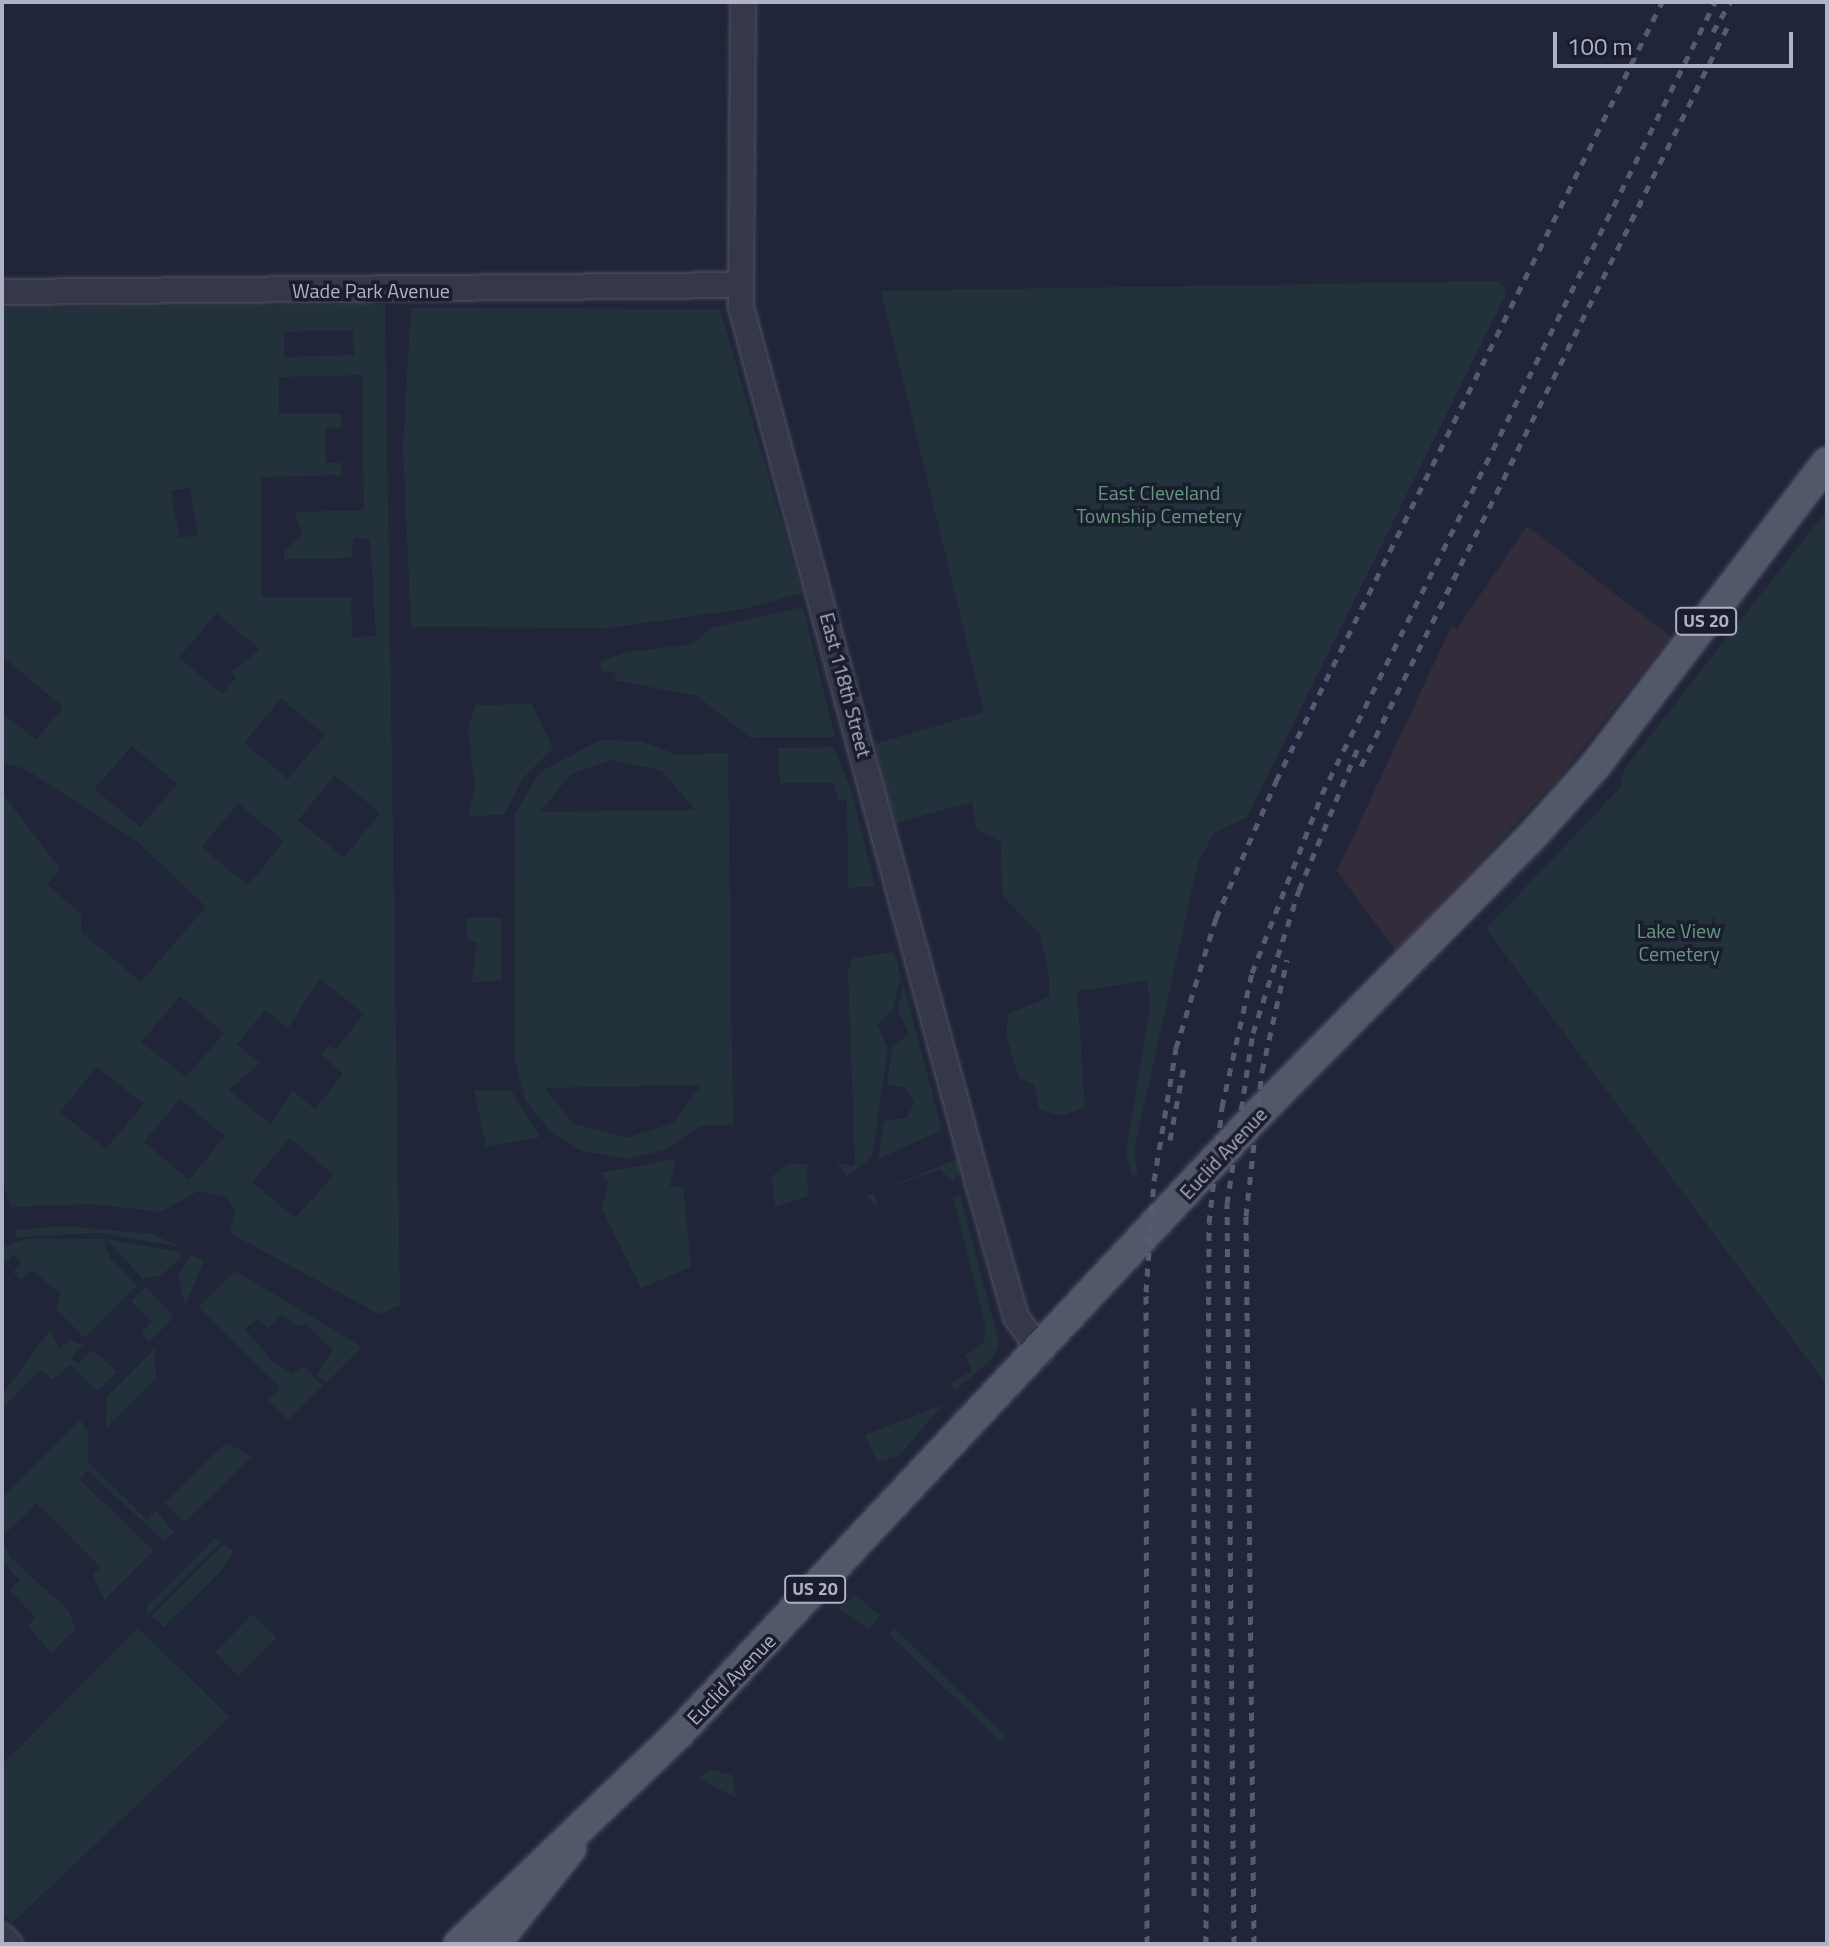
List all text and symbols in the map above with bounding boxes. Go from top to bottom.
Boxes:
scale bar [1557,16,1797,66]
text: 100 m [1567,28,1633,64]
street label: Wade Park Avenue [292,278,450,302]
park label: East Cleveland Township Cemetery [1076,480,1242,527]
road number: US 20 [1674,607,1738,635]
street label: East 118th Street [815,610,877,760]
park label: Lake View Cemetery [1637,919,1721,966]
street label: Euclid Avenue [1174,1102,1272,1204]
road number: US 20 [783,1575,847,1603]
street label: Euclid Avenue [682,1629,780,1729]

